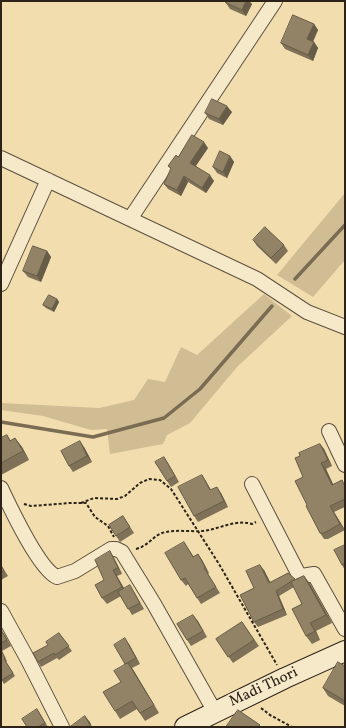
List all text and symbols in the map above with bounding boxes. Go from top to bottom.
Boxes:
street label: Madi Thori [227,664,301,712]

